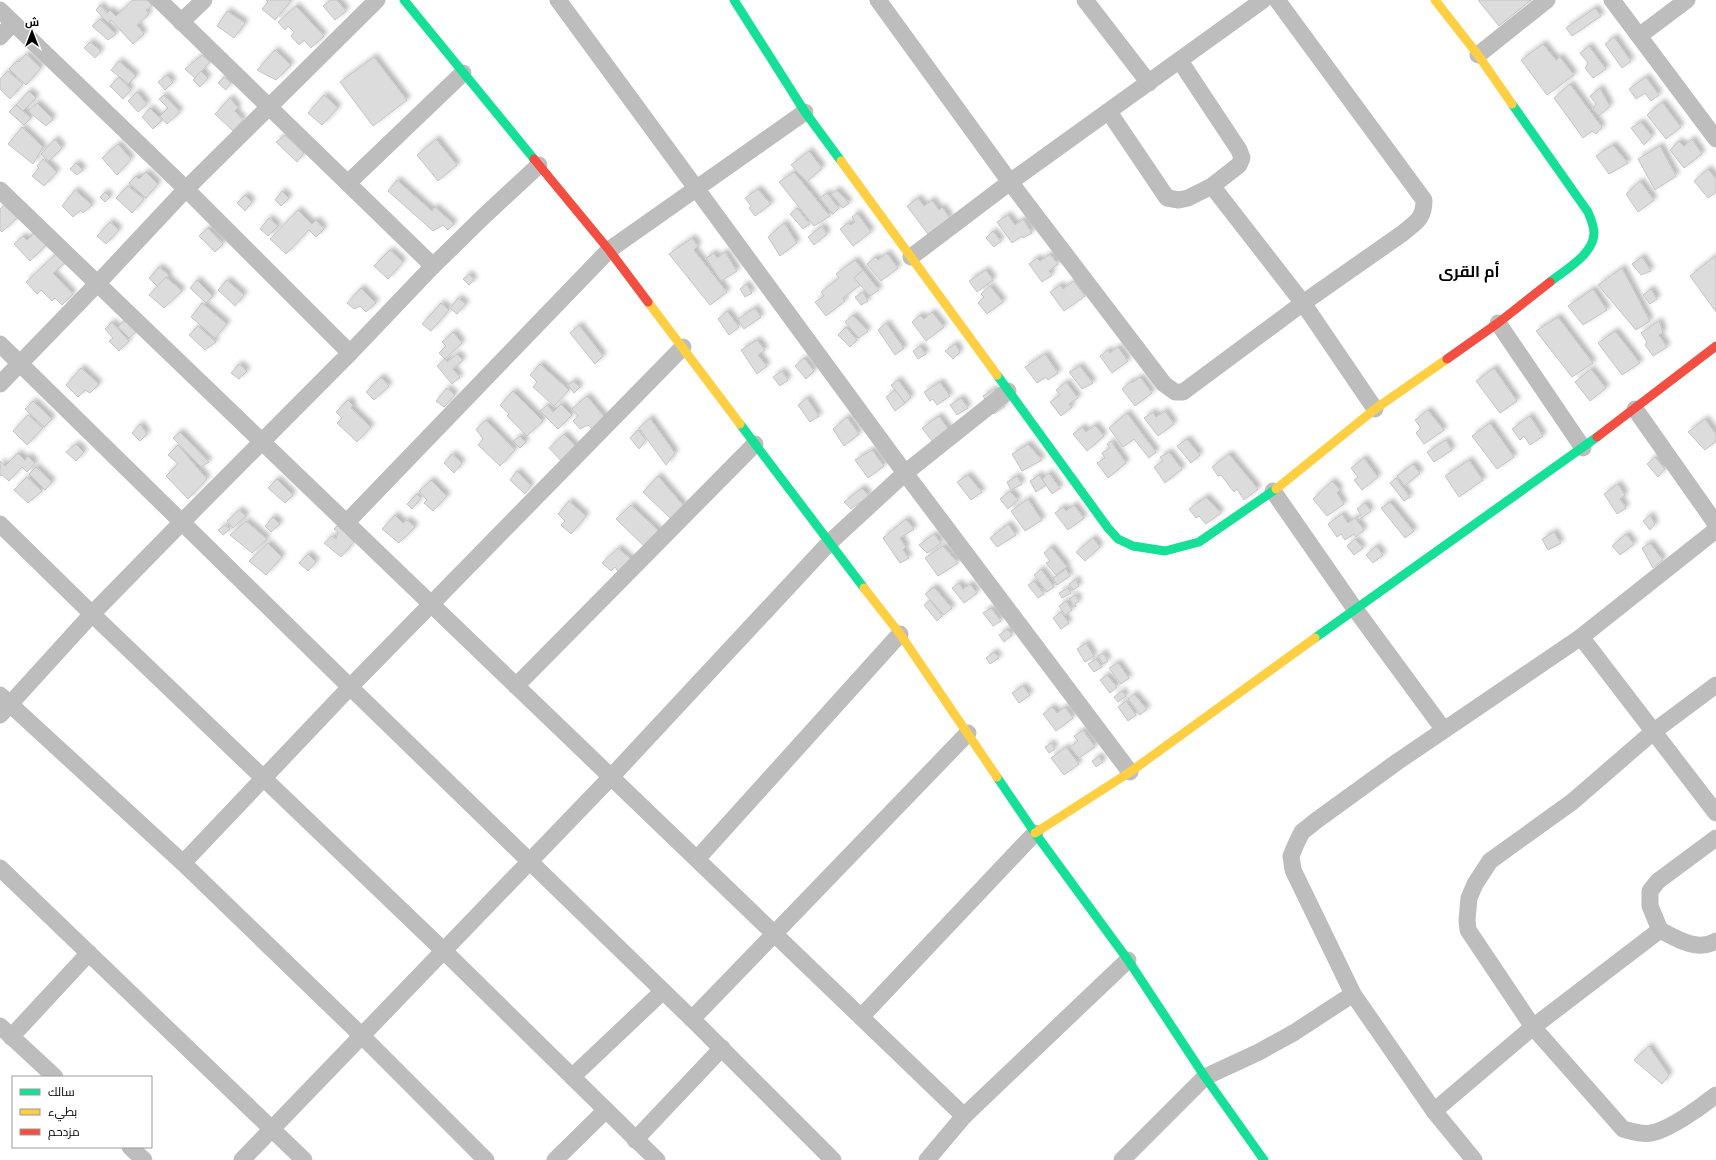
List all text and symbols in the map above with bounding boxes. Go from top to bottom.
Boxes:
north arrow [12,12,52,52]
text: ش [25,15,39,29]
district label: أم القرى [1438,261,1500,283]
legend [12,1076,152,1148]
text: سالك [48,1084,75,1099]
text: بطيء [48,1104,77,1122]
text: مزدحم [48,1124,80,1140]

